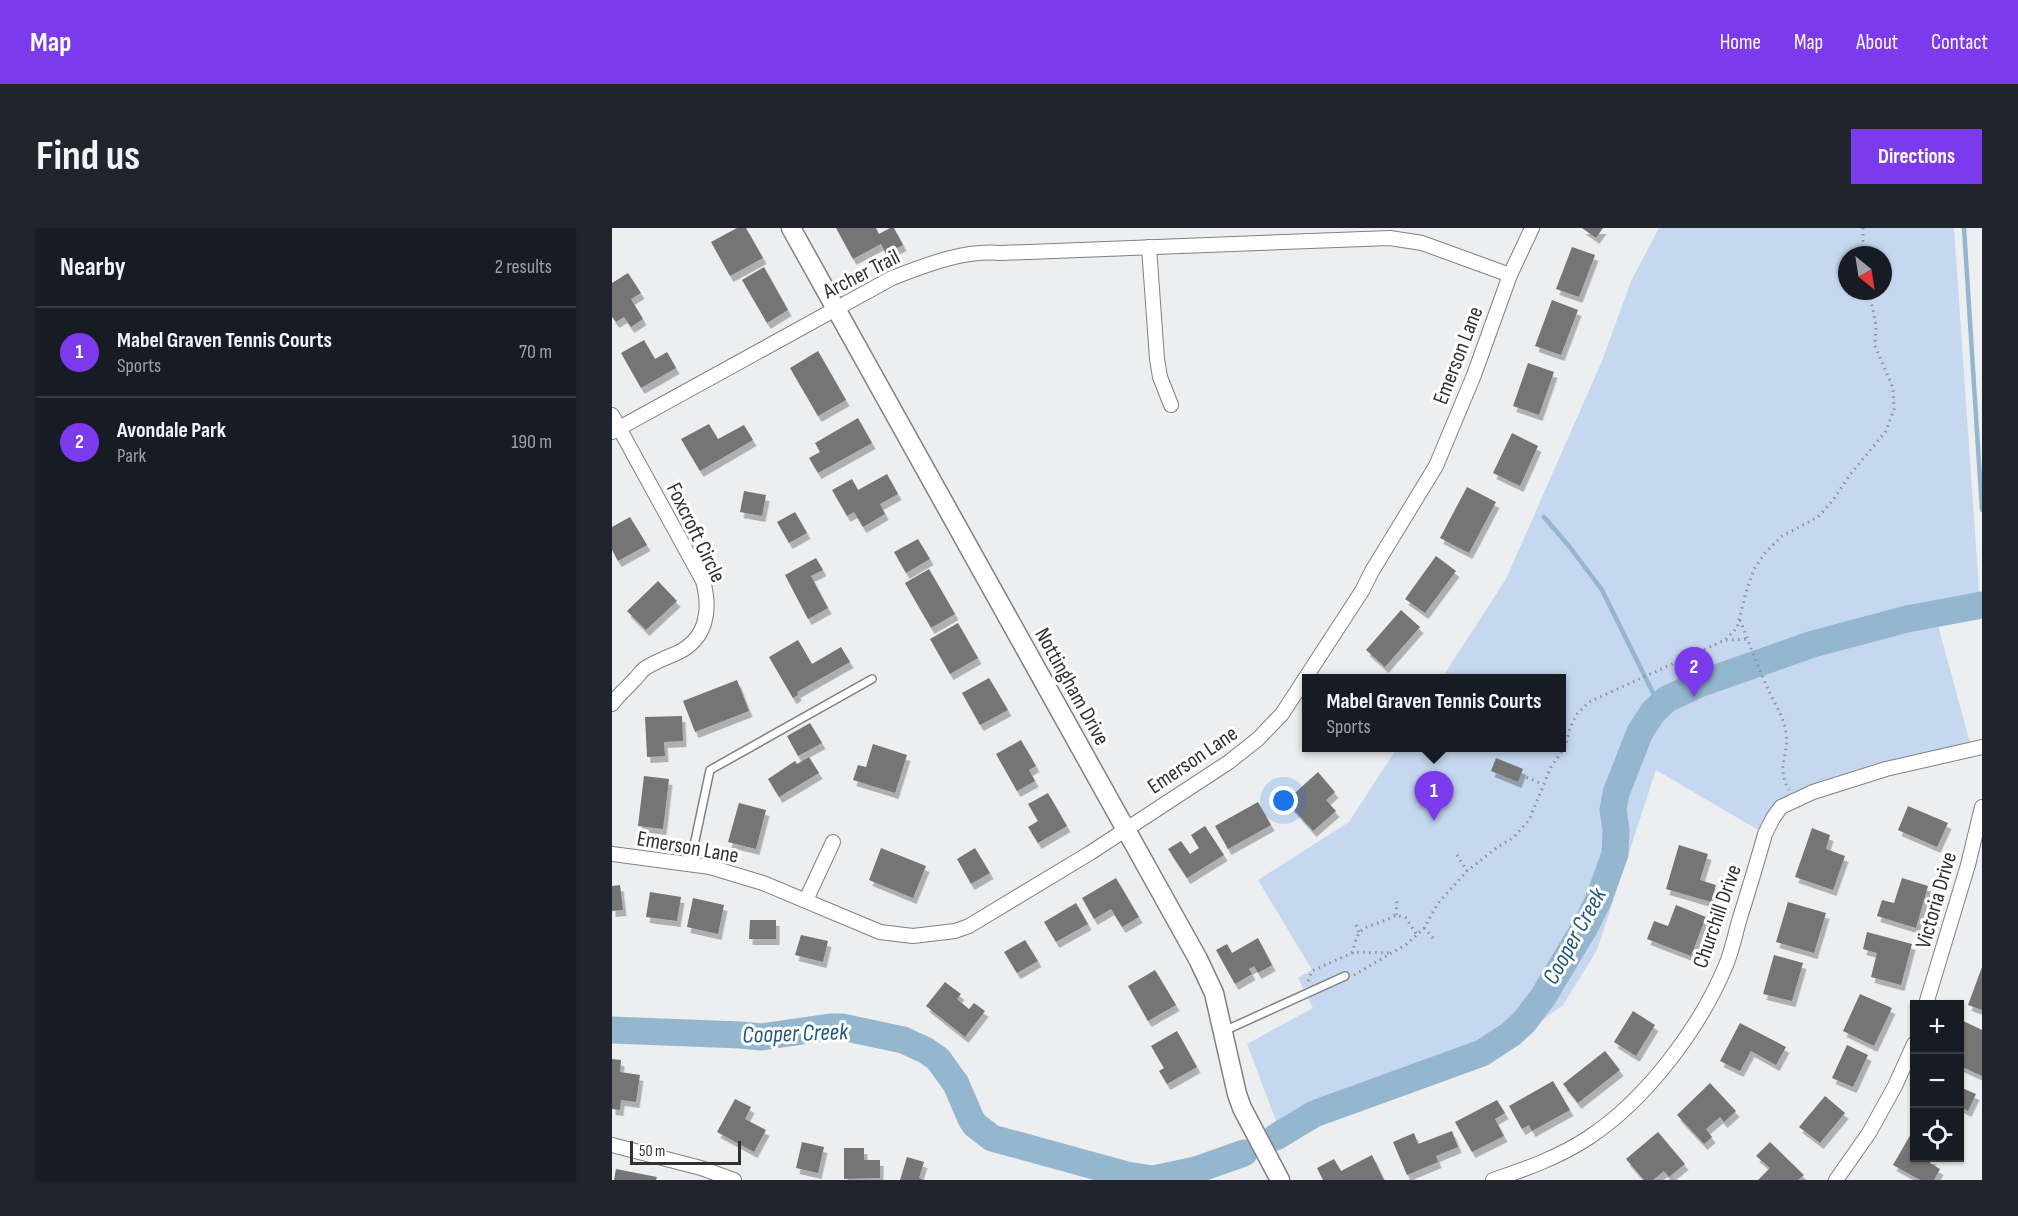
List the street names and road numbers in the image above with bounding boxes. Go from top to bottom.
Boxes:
street label: Archer Trail [818,244,905,306]
street label: Emerson Lane [1427,303,1489,408]
street label: Foxcroft Circle [660,478,731,587]
street label: Nottingham Drive [1028,623,1115,750]
street label: Emerson Lane [1143,720,1243,800]
street label: Emerson Lane [635,825,741,870]
street label: Victoria Drive [1910,849,1963,952]
street label: Churchill Drive [1687,861,1748,972]

